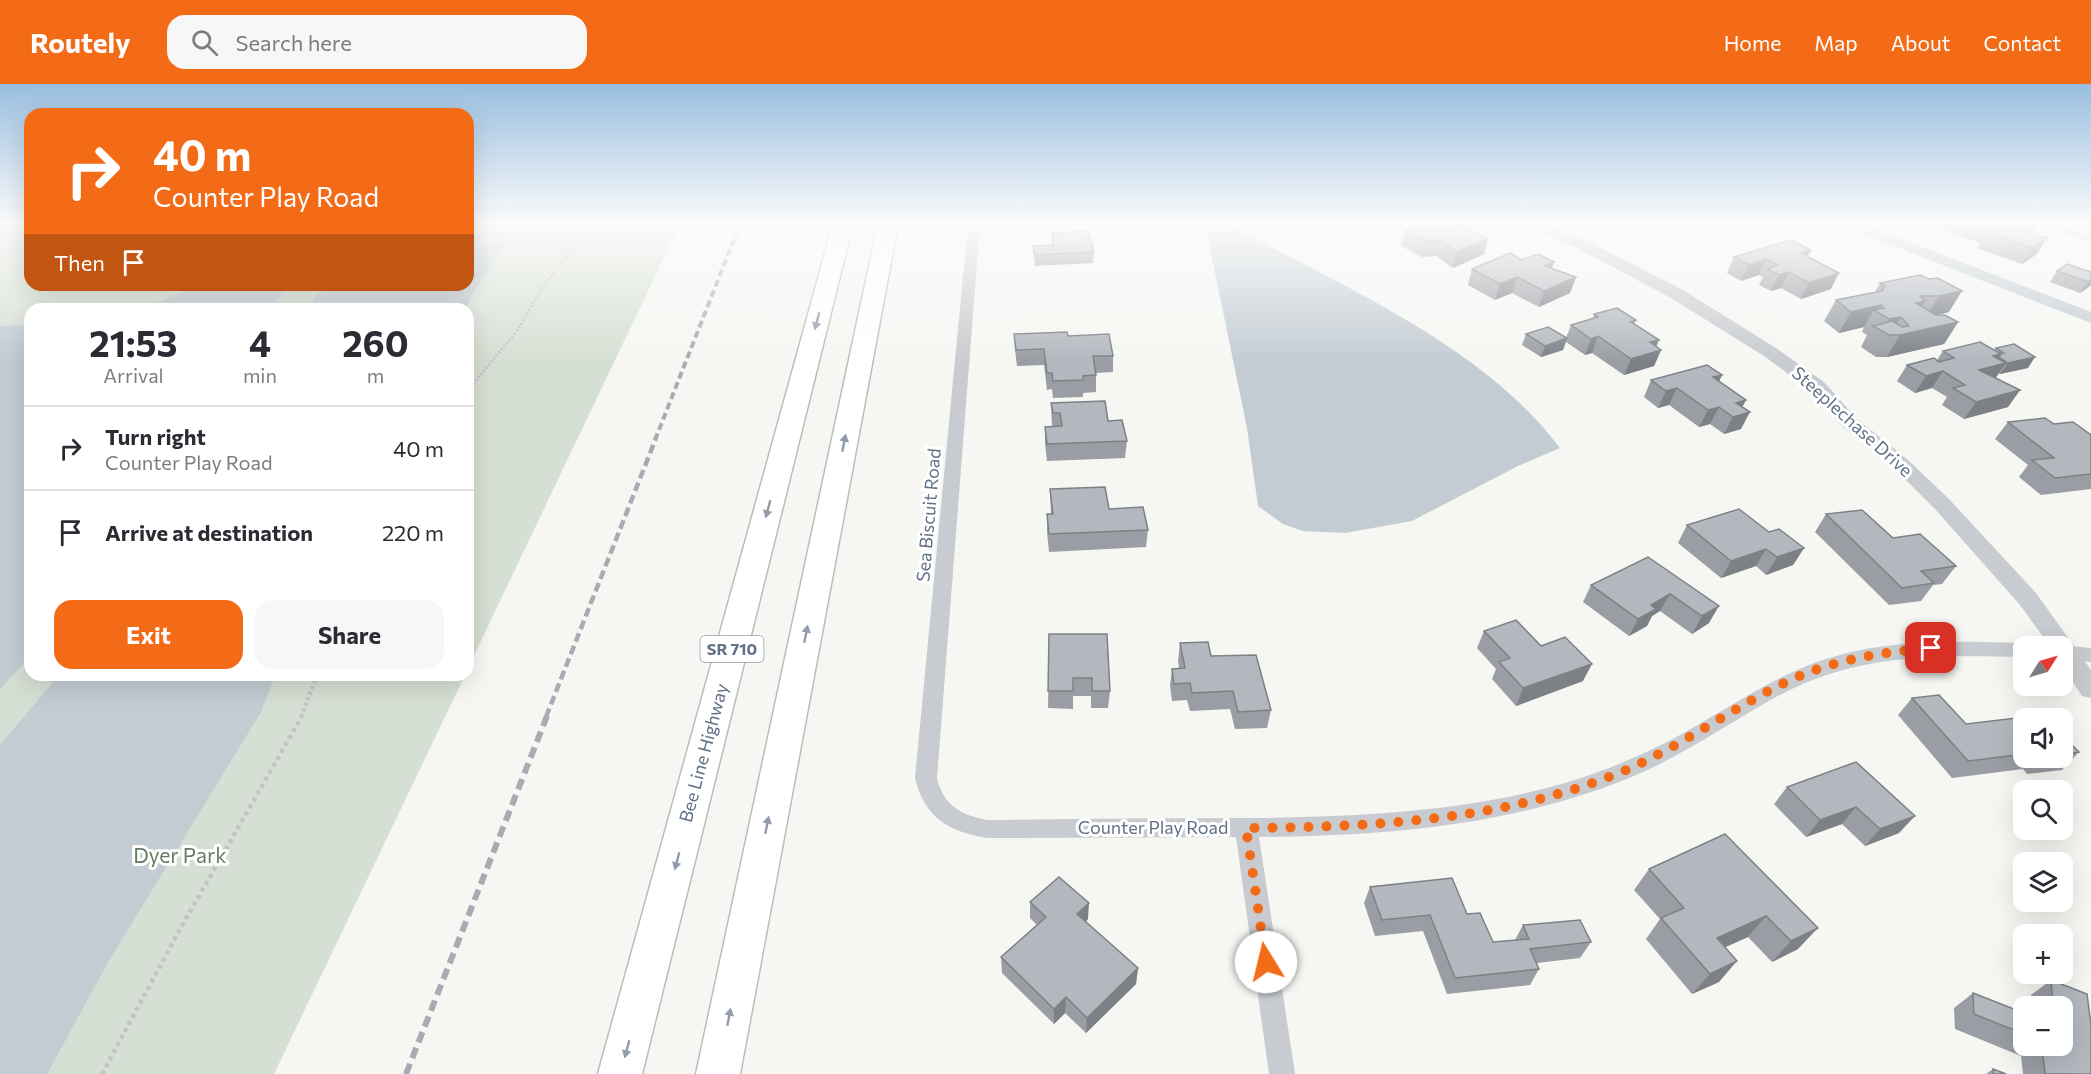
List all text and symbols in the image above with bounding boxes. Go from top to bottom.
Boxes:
search box [167,15,587,69]
text: Routely [30,25,131,59]
icon: search [188,26,221,59]
text: Search here [236,29,352,56]
text: Home [1724,30,1781,55]
text: Map [1814,30,1858,55]
text: About [1891,30,1950,55]
text: Contact [1983,30,2061,55]
text: 40 m [153,128,251,180]
icon: right [54,132,132,210]
text: Counter Play Road [153,180,379,213]
icon: arrive [117,246,150,279]
text: Then [54,249,105,276]
one-way arrow [812,312,821,330]
text: 21:53 [89,320,178,364]
text: 4 [249,320,271,364]
text: 260 [342,320,409,364]
street label: Steeplechase Drive [1788,361,1917,481]
text: Arrival [103,363,164,387]
text: min [243,363,277,387]
text: m [367,363,384,387]
text: Turn right [105,423,206,450]
icon: right [54,432,87,465]
one-way arrow [840,433,849,452]
text: 40 m [393,435,444,462]
street label: Sea Biscuit Road [911,447,945,583]
text: Counter Play Road [105,450,272,474]
one-way arrow [762,500,772,519]
icon: arrive [54,516,87,549]
text: Arrive at destination [105,519,313,546]
text: 220 m [382,519,444,546]
button: Exit [54,600,243,669]
button: Share [255,600,444,669]
pin [1905,622,1956,673]
one-way arrow [802,625,811,644]
icon: arrive [1914,631,1947,664]
road number: SR 710 [700,636,764,662]
north arrow [2013,636,2073,696]
map controls [2013,636,2073,1056]
street label: Bee Line Highway [674,681,732,825]
button: sound [2013,708,2073,768]
button: search [2013,780,2073,840]
one-way arrow [763,816,773,835]
street label: Counter Play Road [1078,816,1228,838]
park label: Dyer Park [133,842,227,867]
one-way arrow [671,852,681,870]
button: layers [2013,852,2073,912]
button: + [2013,924,2073,984]
position arrow [1234,930,1298,994]
button: − [2013,996,2073,1056]
one-way arrow [725,1007,734,1026]
one-way arrow [621,1040,631,1058]

